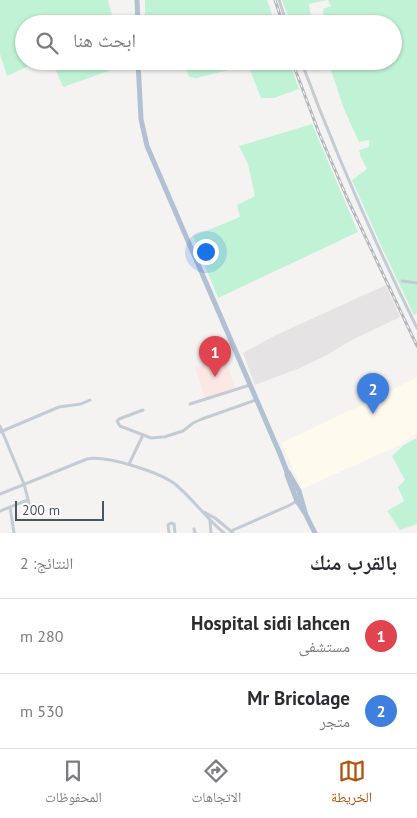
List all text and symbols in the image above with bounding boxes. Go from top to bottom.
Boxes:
search box [15,15,402,70]
text: ابحث هنا [73,28,136,52]
icon: search [33,29,61,57]
your location [193,239,219,265]
pin: 1 [199,336,231,377]
pin: 2 [357,373,389,414]
scale bar [15,498,104,521]
text: 200 m [22,501,60,519]
text: بالقرب منك [310,549,397,576]
text: النتائج: 2 [20,553,73,573]
text: Hospital sidi lahcen [191,611,350,635]
text: 280 m [20,626,63,646]
text: 1 [376,626,386,646]
text: مستشفى [299,636,350,656]
text: Mr Bricolage [247,686,350,710]
text: 530 m [20,701,63,721]
text: 2 [376,701,386,721]
text: متجر [320,711,350,731]
tab: المحفوظات [45,757,102,811]
tab: الاتجاهات [192,757,241,811]
tab: الخريطة [331,757,372,811]

